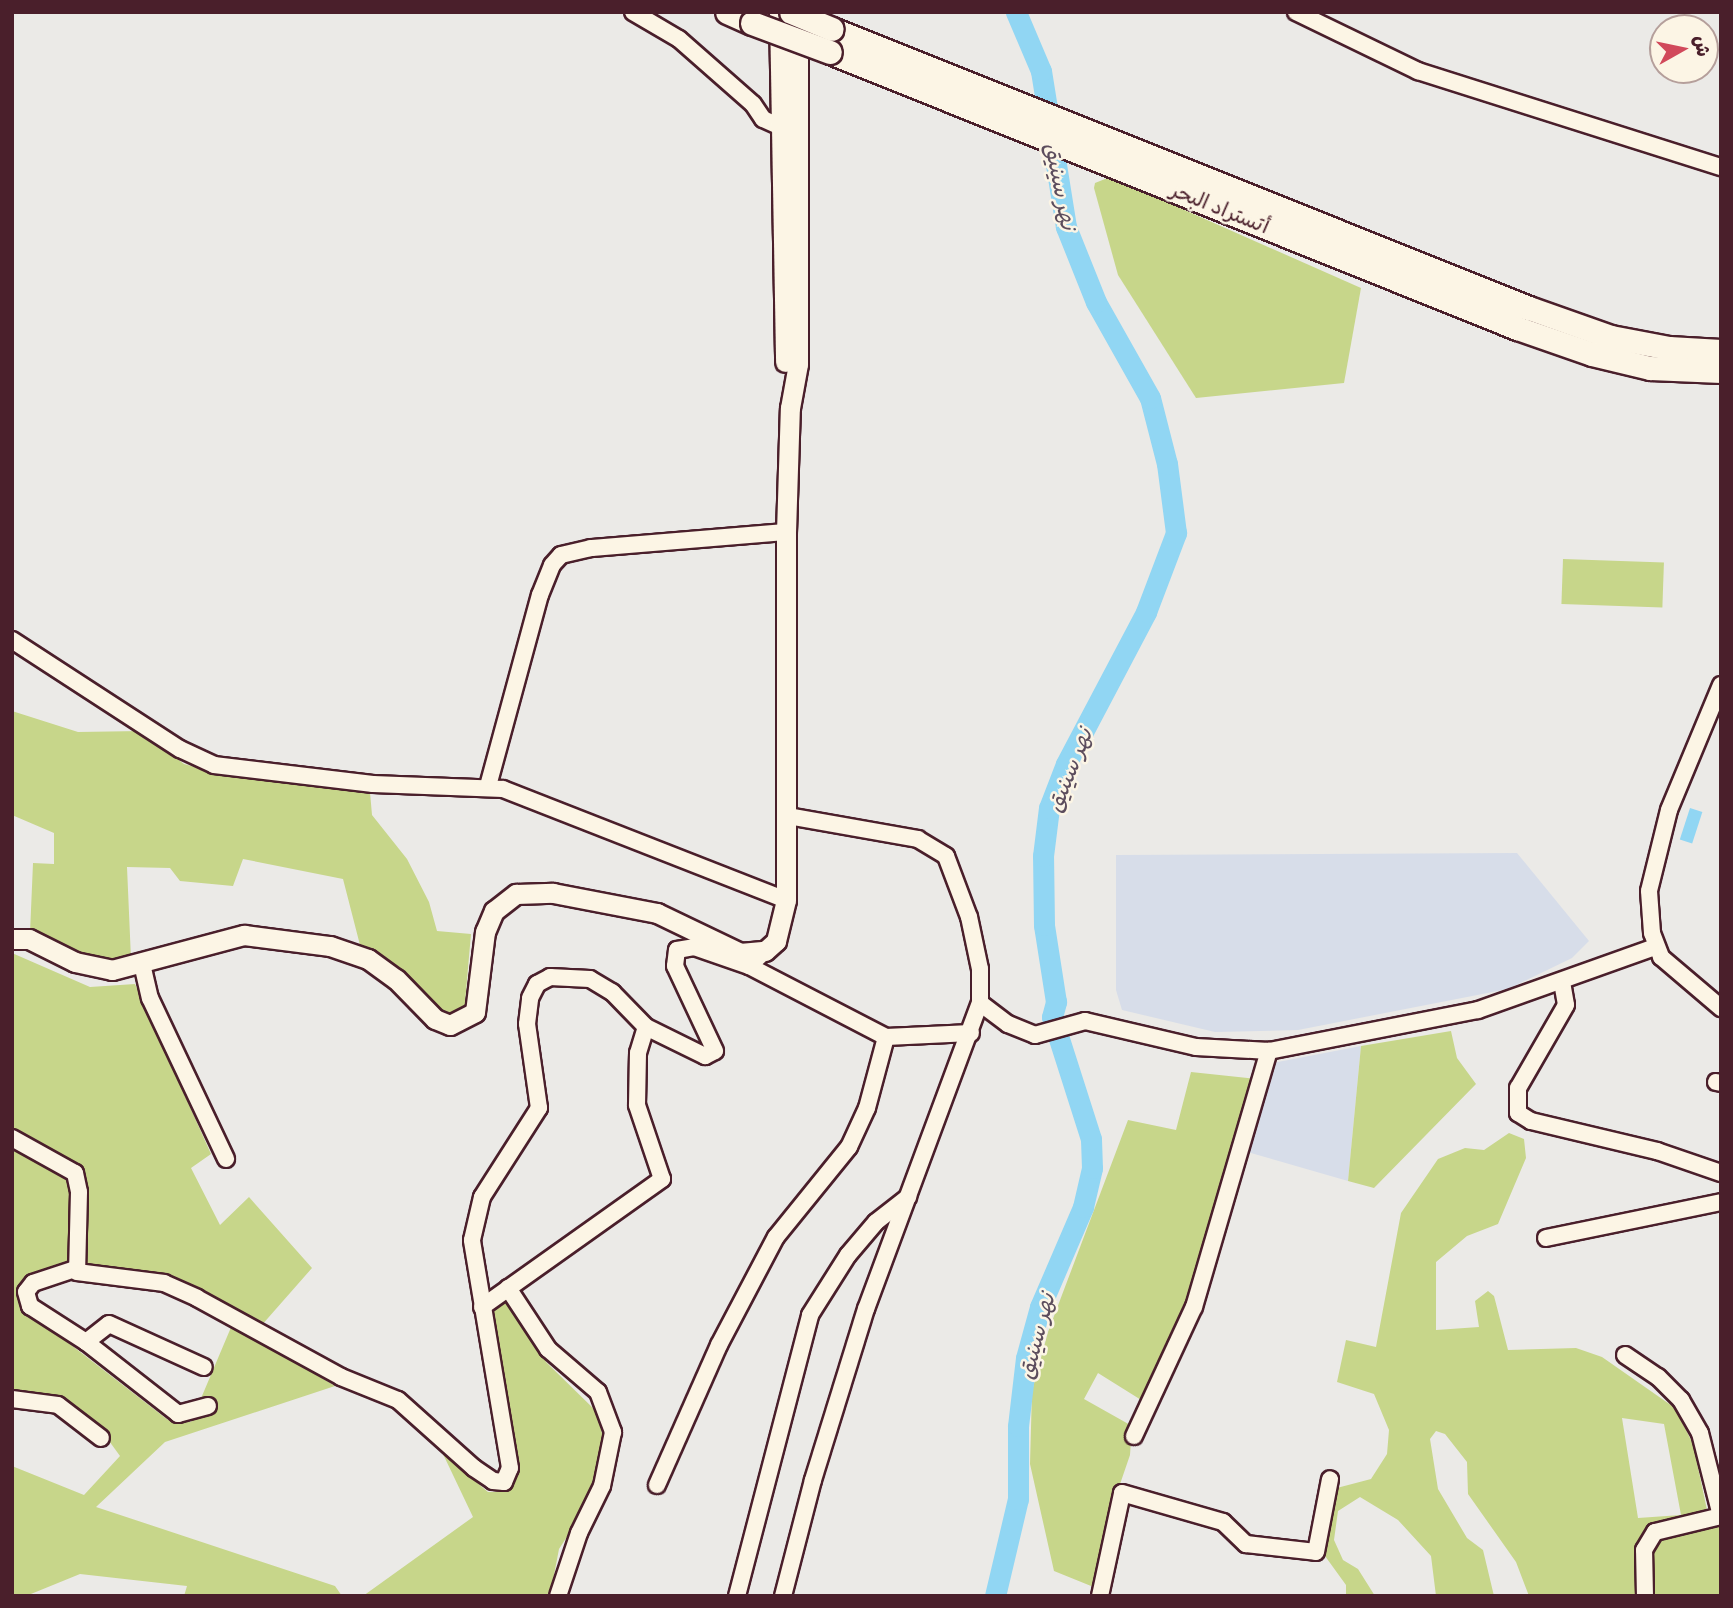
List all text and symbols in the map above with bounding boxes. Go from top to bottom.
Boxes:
north arrow [1649,14,1719,84]
text: ش [1688,34,1717,58]
water label: نهر سينيق [1039,140,1083,232]
street label: أتستراد البحر [1167,177,1273,239]
water label: نهر سينيق [1040,724,1098,816]
water label: نهر سينيق [1011,1290,1061,1382]

